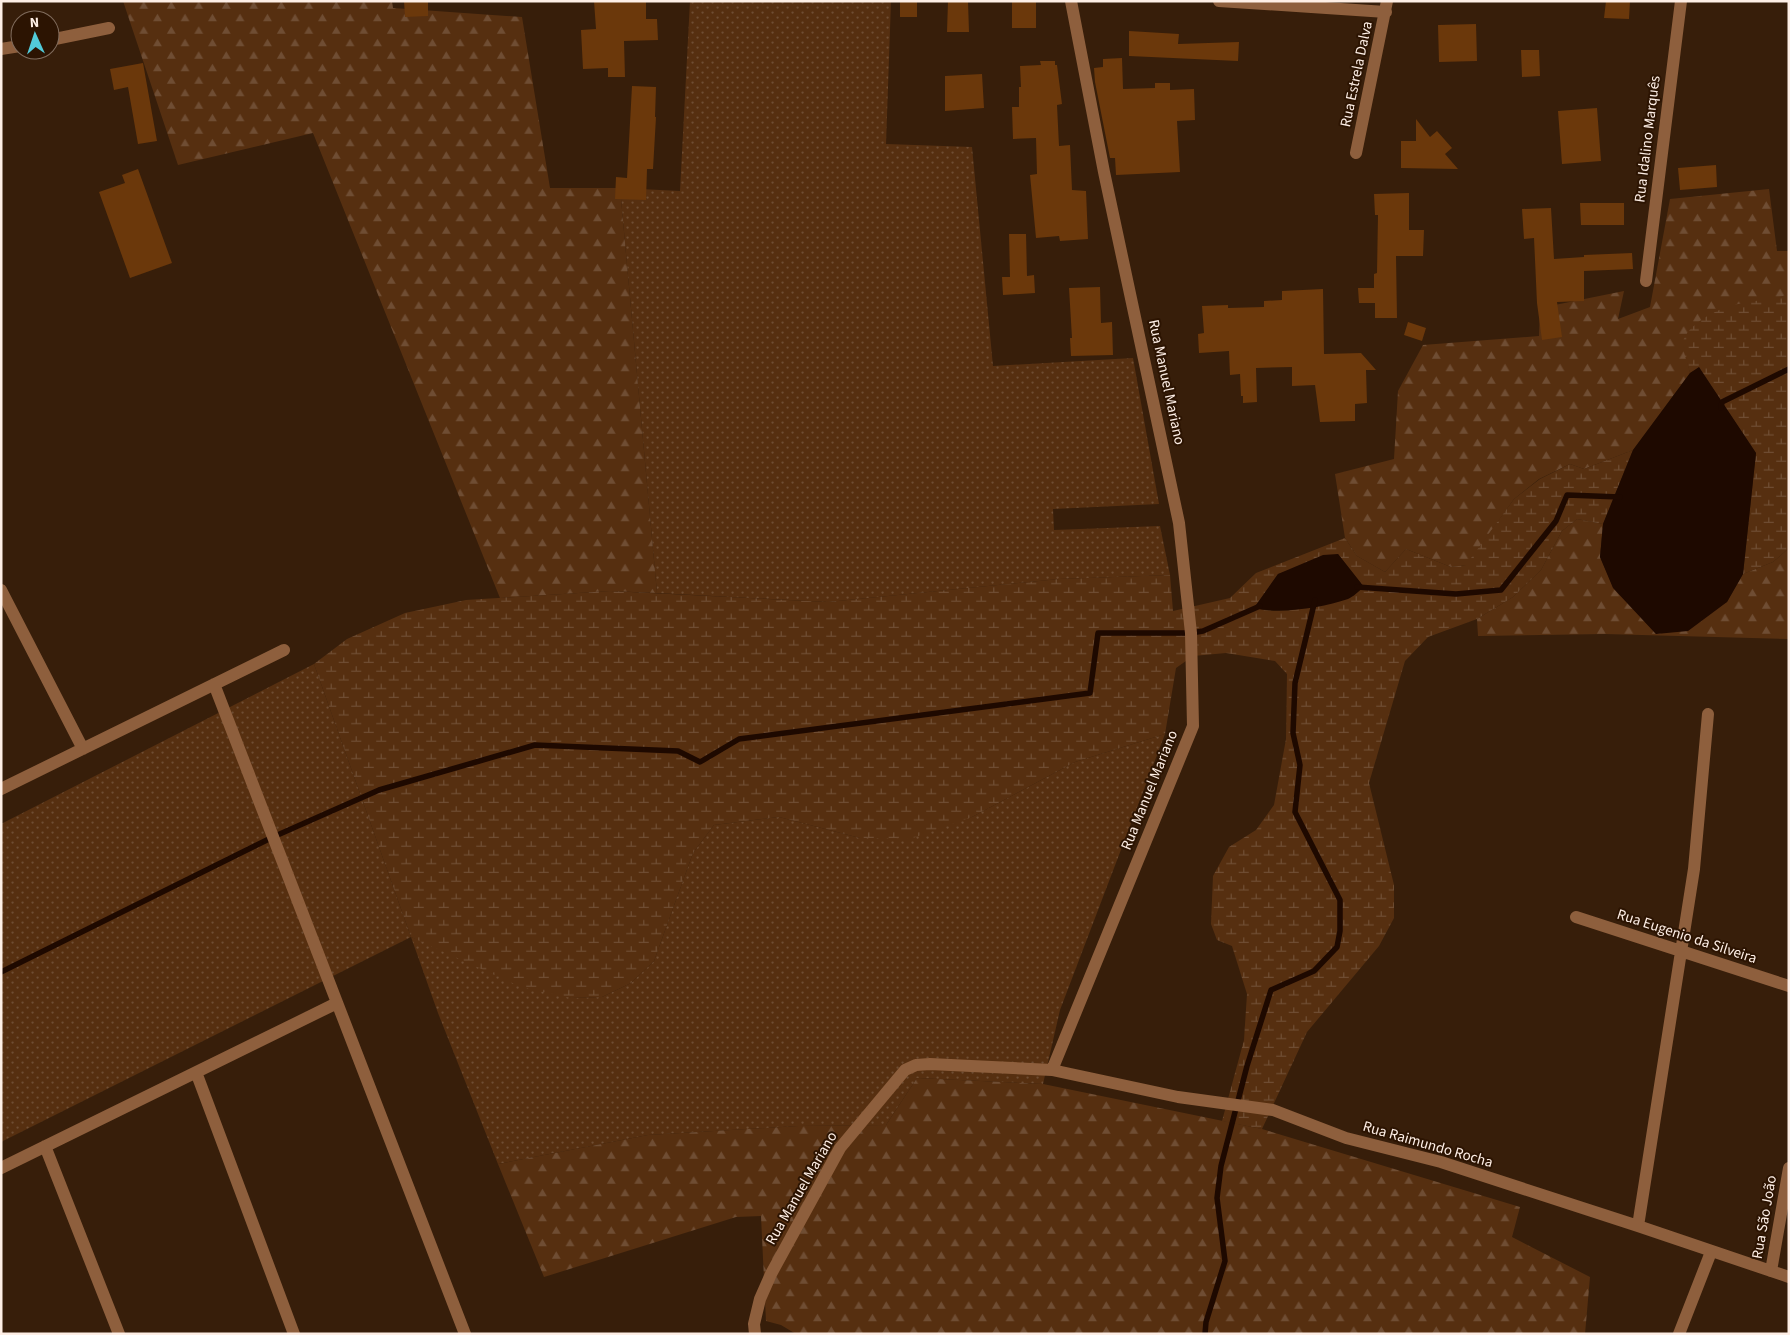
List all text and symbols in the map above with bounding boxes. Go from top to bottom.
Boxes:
north arrow [10,10,60,60]
text: N [29,13,40,33]
street label: Rua Estrela Dalva [1335,19,1378,129]
street label: Rua Idalino Marquês [1629,74,1666,204]
street label: Rua Manuel Mariano [1143,318,1190,447]
street label: Rua Manuel Mariano [1116,727,1183,853]
street label: Rua Eugenio da Silveira [1614,904,1760,969]
street label: Rua Raimundo Rocha [1360,1116,1495,1173]
street label: Rua Manuel Mariano [760,1128,842,1249]
street label: Rua São João [1747,1174,1782,1261]

